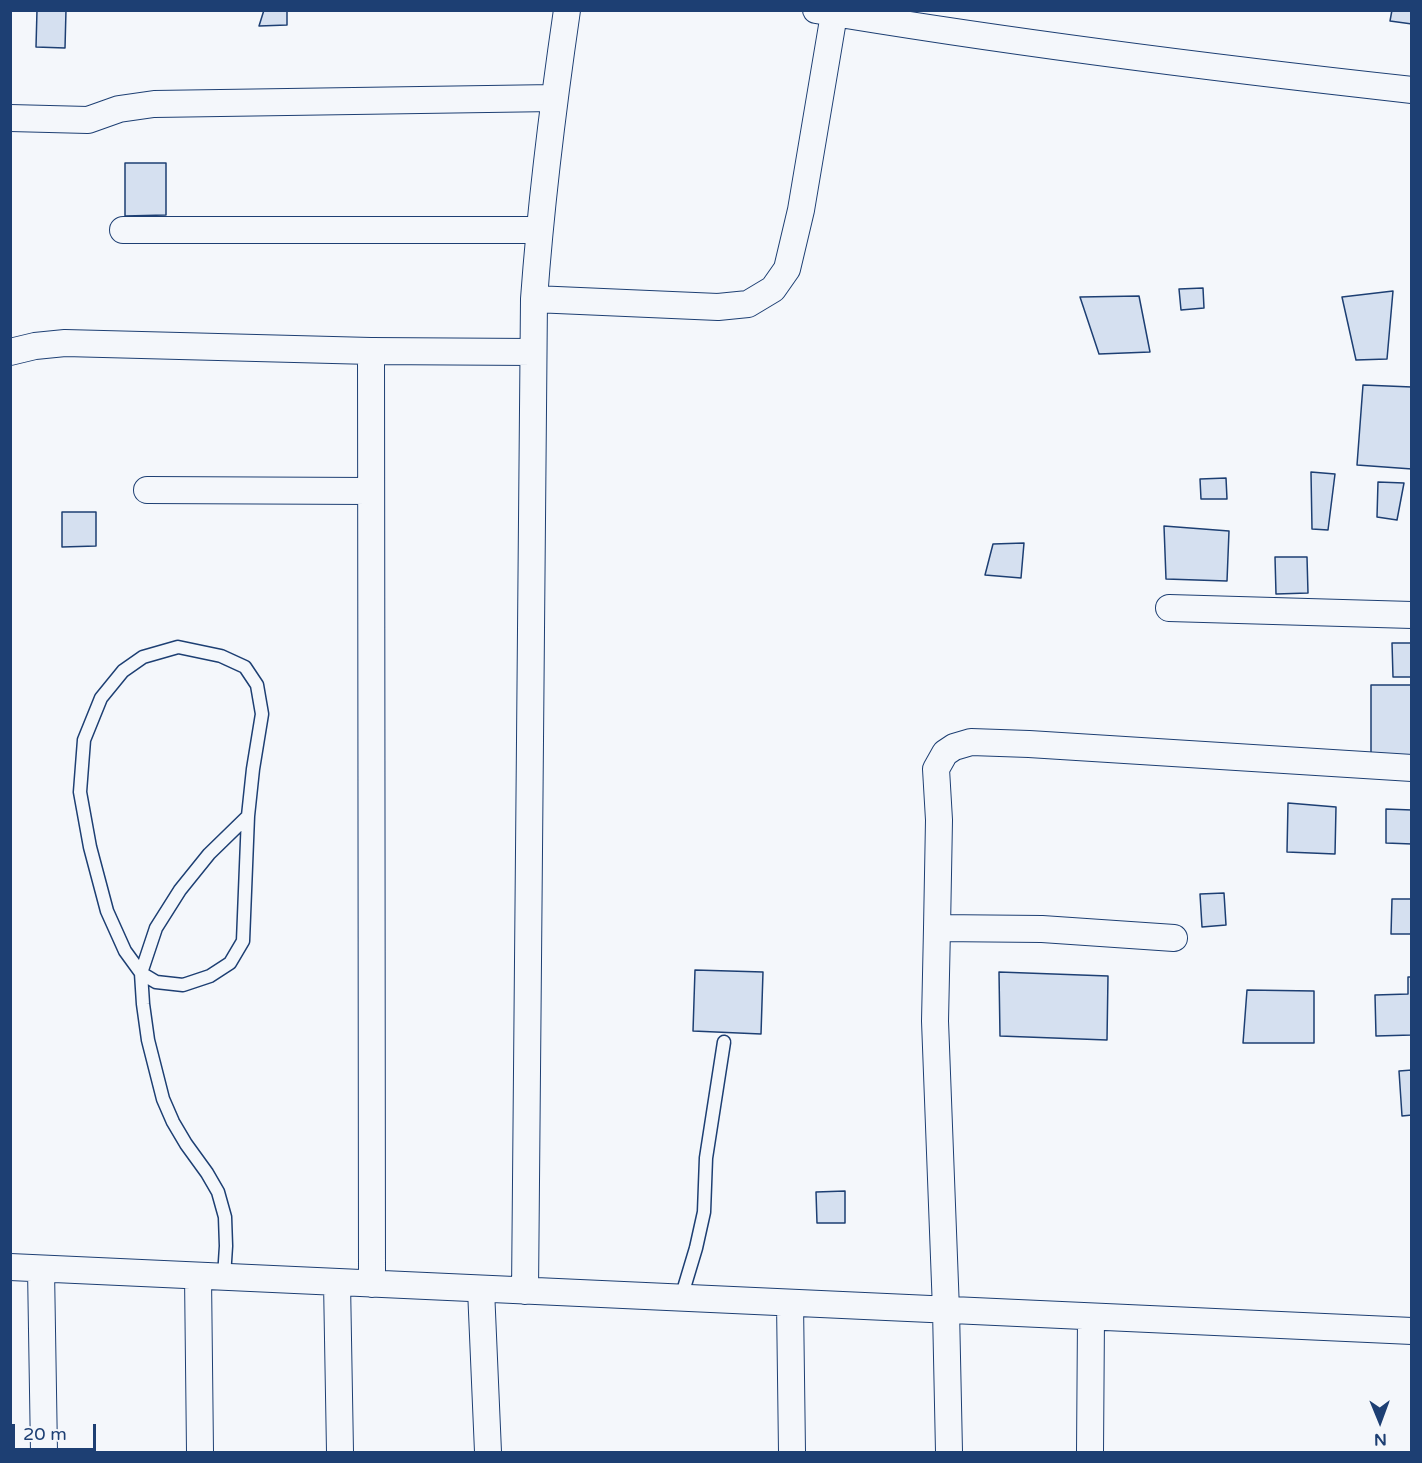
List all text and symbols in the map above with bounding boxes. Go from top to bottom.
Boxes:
north arrow [1350,1391,1410,1451]
scale bar [15,1412,99,1450]
text: 20 m [23,1423,67,1445]
text: N [1374,1429,1387,1449]

